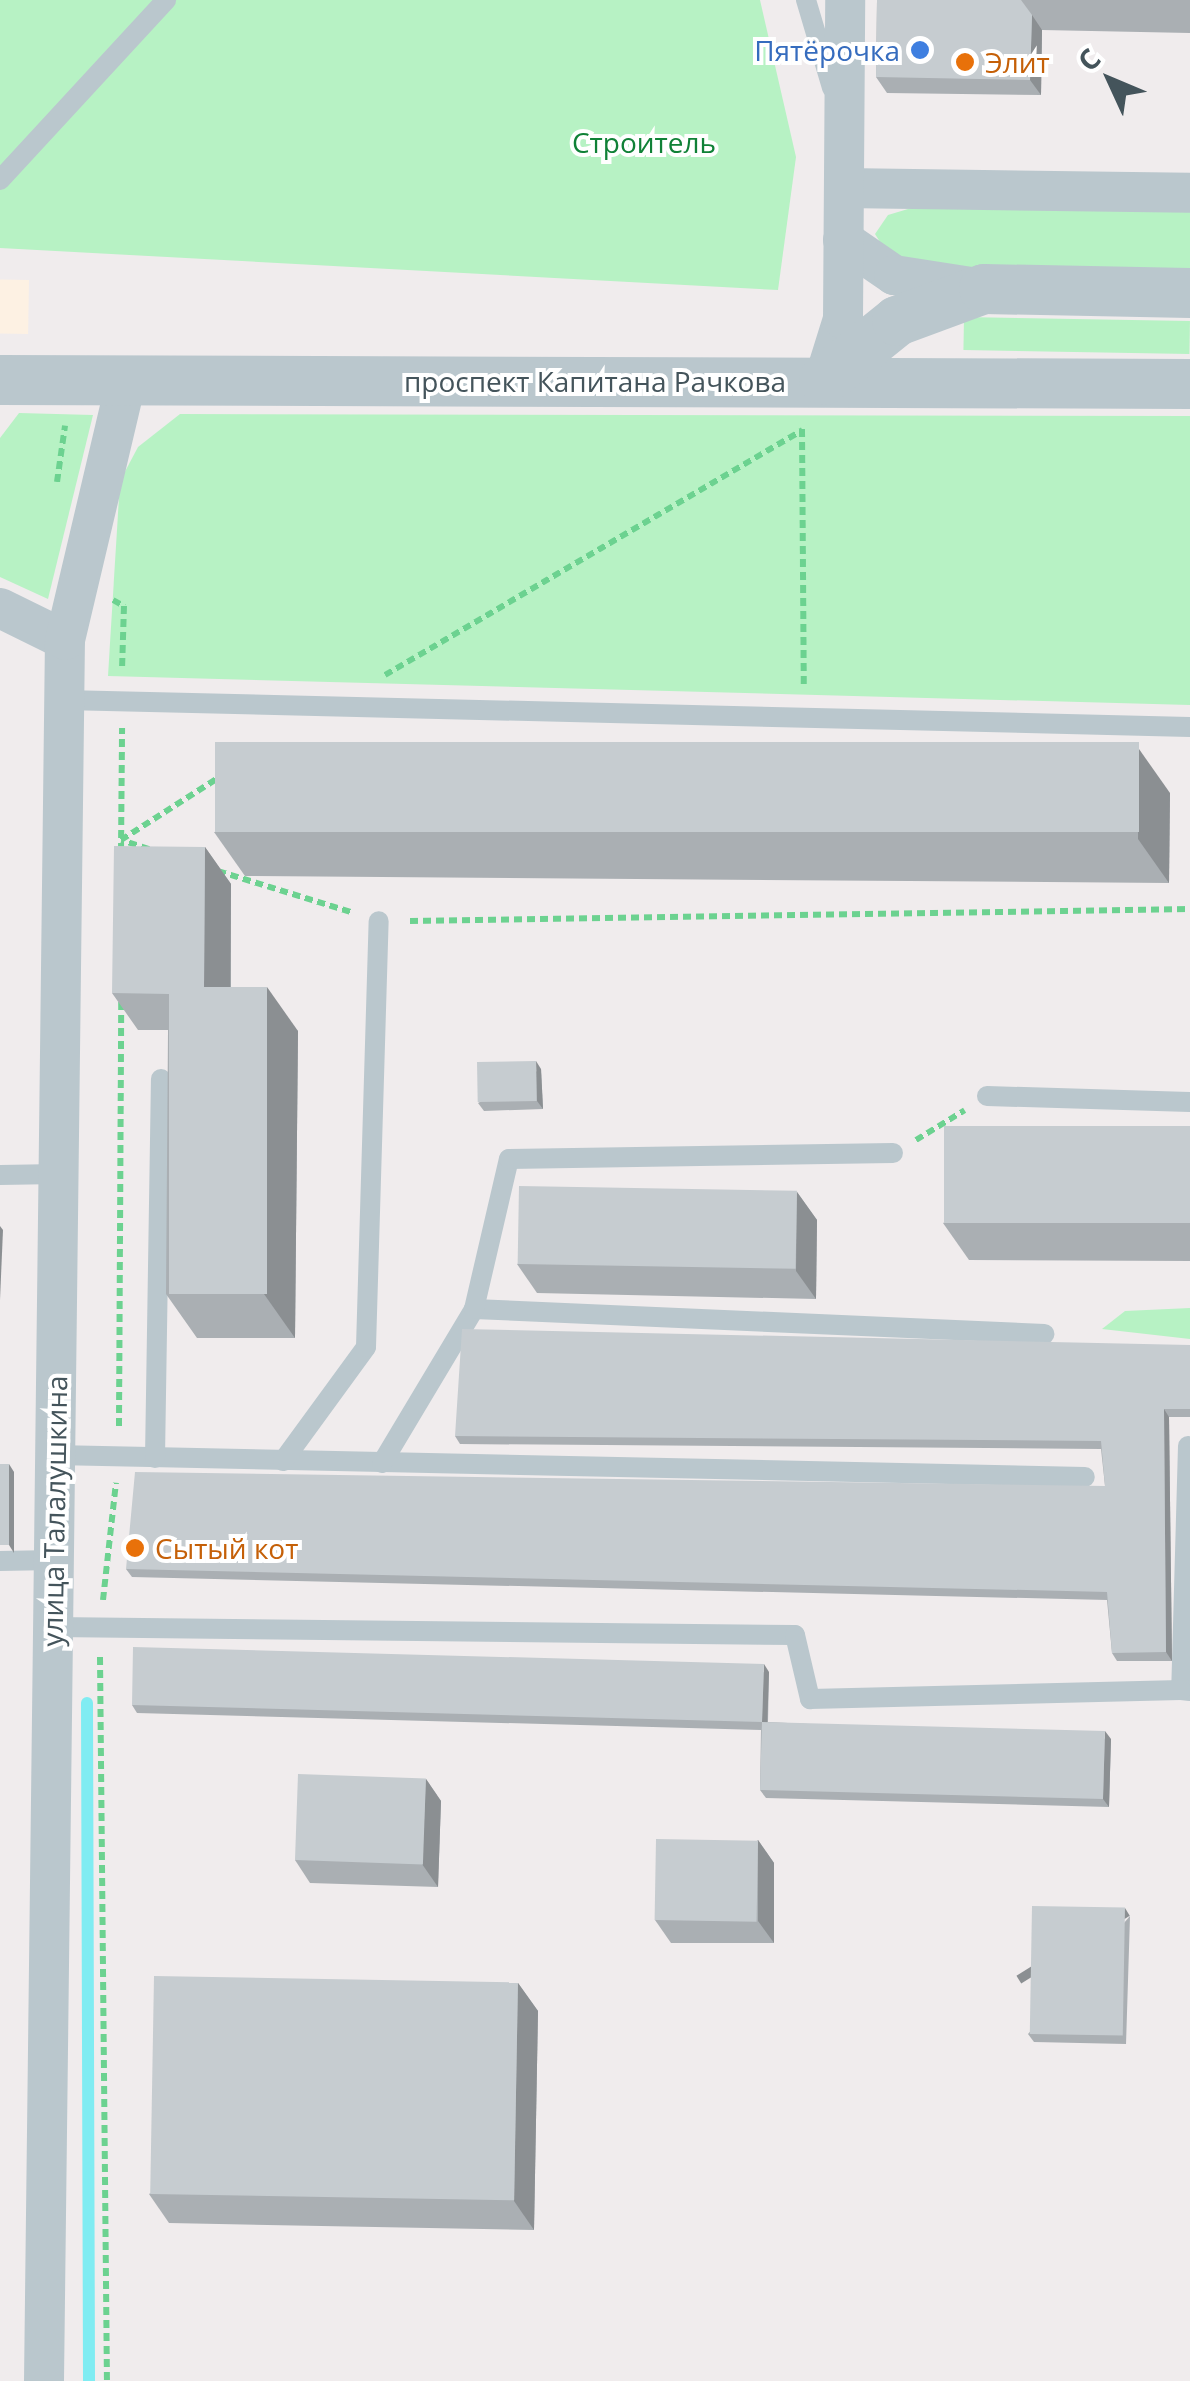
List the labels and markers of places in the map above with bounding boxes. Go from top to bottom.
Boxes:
place label: Пятёрочка [754,33,900,67]
marker: Пятёрочка [909,39,931,61]
place label: Элит [985,45,1050,79]
marker: Элит [954,51,976,73]
place label: Сытый кот [155,1531,298,1565]
marker: Сытый кот [124,1537,146,1559]

